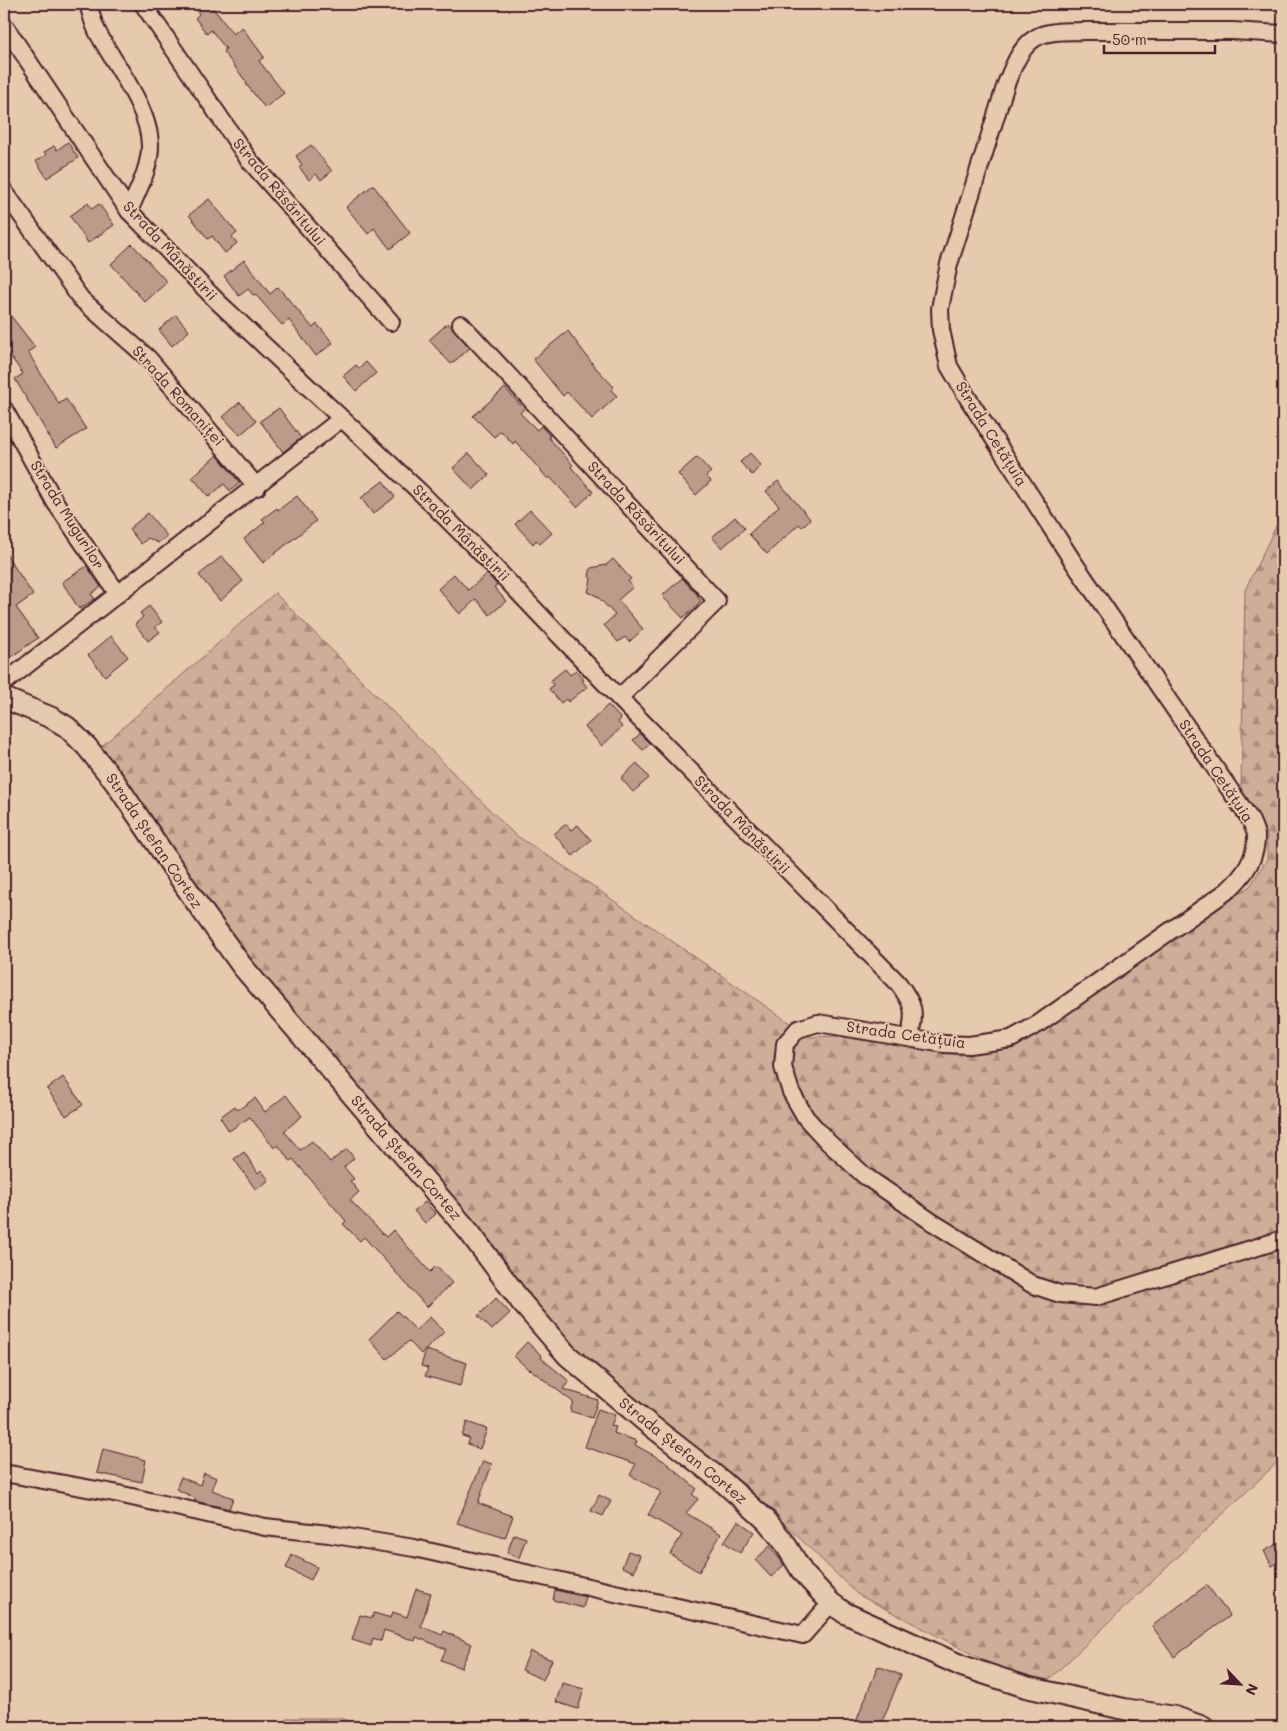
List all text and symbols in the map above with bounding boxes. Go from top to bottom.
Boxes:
scale bar [1104,22,1216,54]
text: 50 m [1112,29,1147,49]
street label: Strada Răsăritului [229,133,331,249]
street label: Strada Mânăstirii [119,196,222,305]
street label: Strada Romaniței [127,341,229,451]
street label: Strada Cetățuia [951,377,1032,490]
street label: Strada Mugurilor [26,456,109,573]
street label: Strada Răsăritului [584,456,690,568]
street label: Strada Mânăstirii [409,479,515,585]
street label: Strada Cetățuia [1174,715,1259,826]
street label: Strada Ștefan Cortez [101,769,208,913]
street label: Strada Mânăstirii [690,771,795,878]
street label: Strada Cetățuia [845,1016,967,1053]
street label: Strada Ștefan Cortez [346,1091,467,1225]
street label: Strada Ștefan Cortez [615,1392,752,1509]
north arrow [1214,1658,1264,1708]
text: N [1241,1681,1263,1699]

